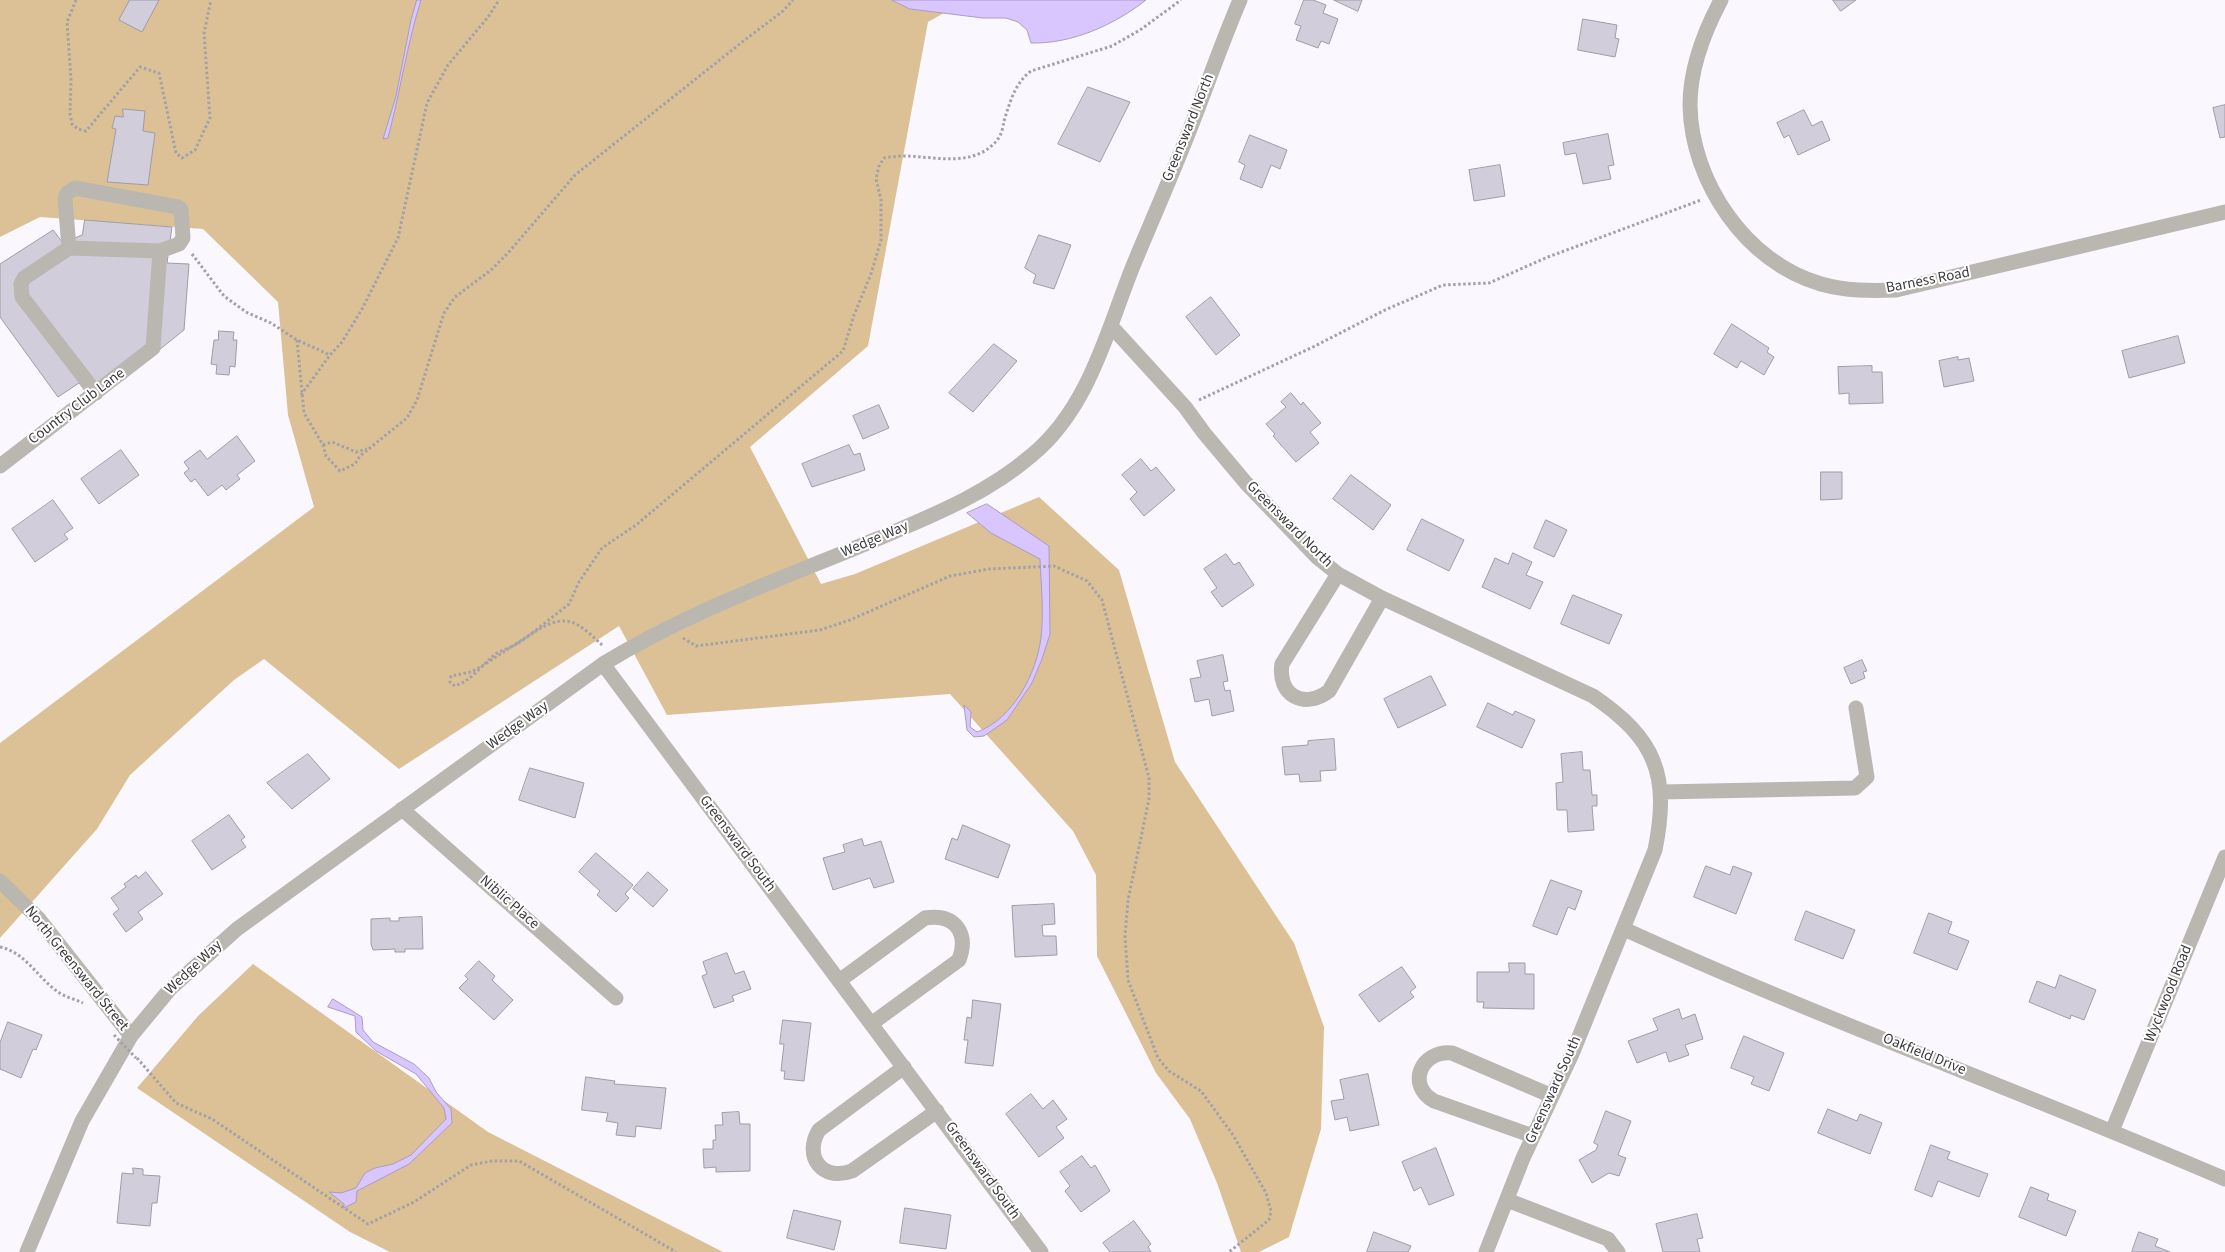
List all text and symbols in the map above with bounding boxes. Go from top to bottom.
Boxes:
street label: Greensward North [1159,72,1219,184]
street label: Barness Road [1885,264,1971,298]
street label: Country Club Lane [25,365,129,449]
street label: Greensward North [1242,478,1336,572]
street label: Wedge Way [839,518,911,562]
street label: Wedge Way [484,698,552,754]
street label: Greensward South [695,792,779,896]
street label: Niblic Place [476,872,542,934]
street label: North Greensward Street [20,903,132,1035]
street label: Wedge Way [162,937,226,999]
street label: Wyckwood Road [2141,943,2197,1045]
street label: Oakfield Drive [1880,1030,1968,1080]
street label: Greensward South [1522,1033,1586,1147]
street label: Greensward South [941,1119,1023,1223]

